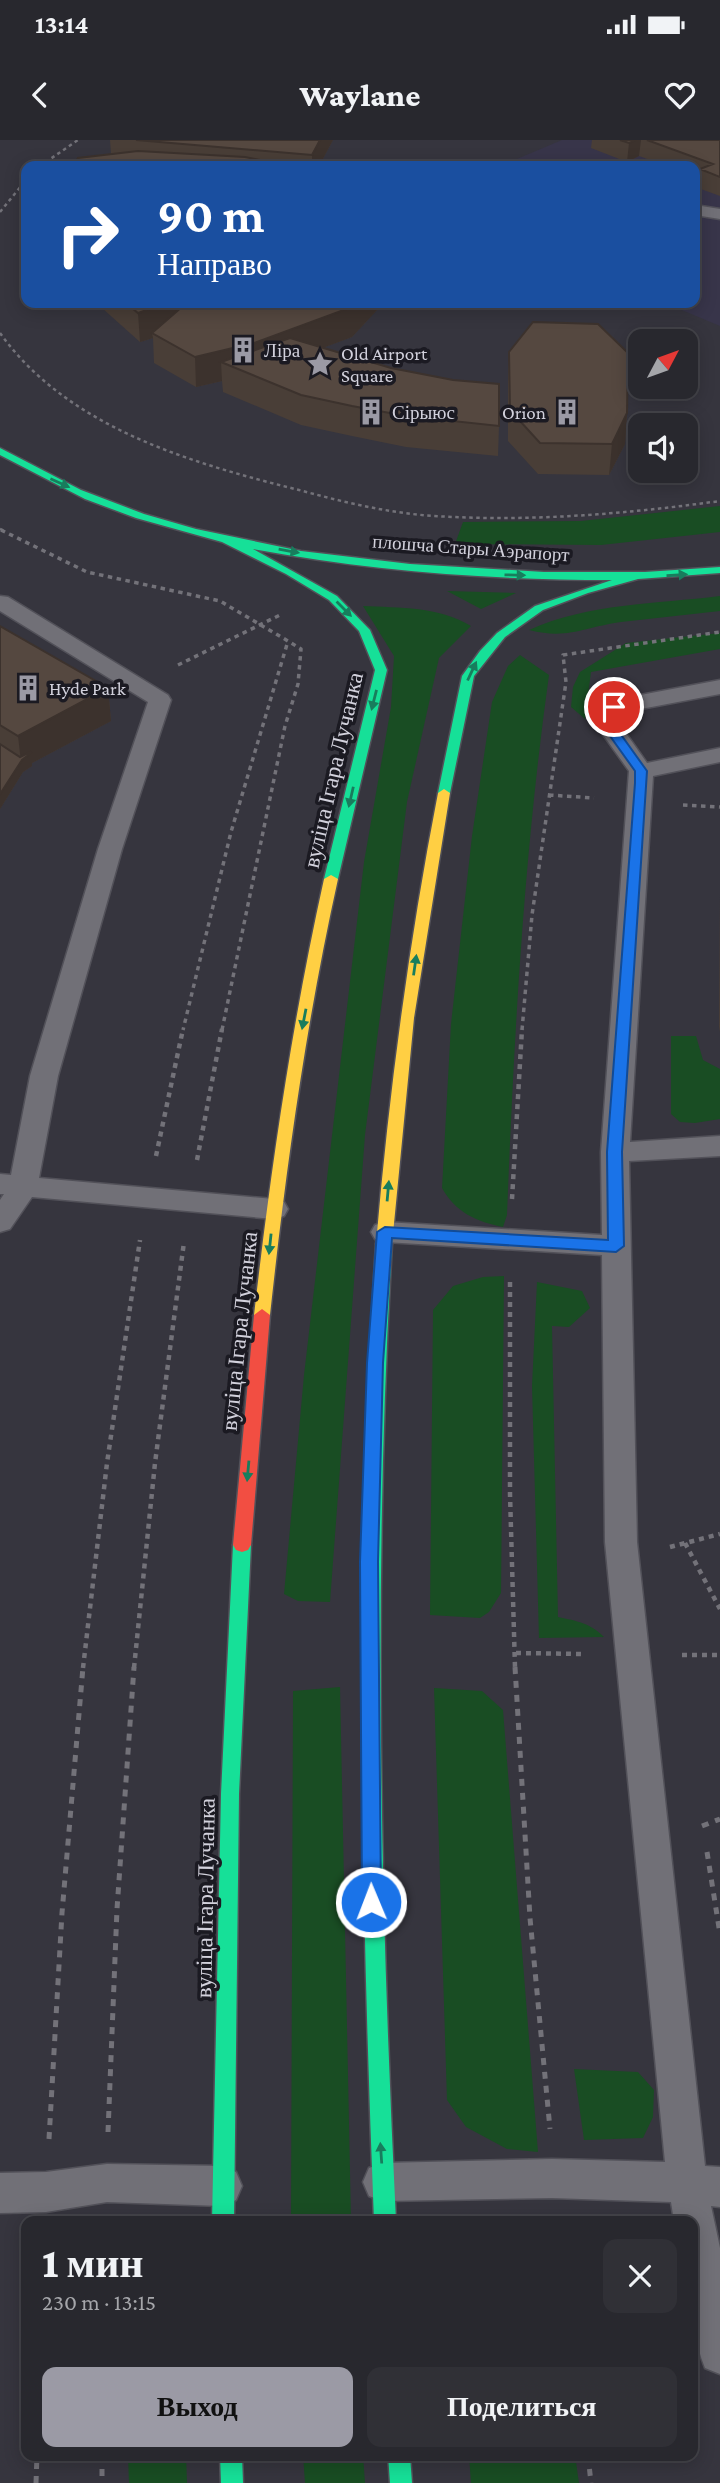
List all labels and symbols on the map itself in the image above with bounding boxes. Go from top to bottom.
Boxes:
north arrow [628,329,698,399]
building icon: Ліра [228,335,258,365]
place label: Ліра [264,340,301,361]
place label: Old Airport Square [341,343,428,386]
place icon: Old Airport Square [305,349,335,379]
building icon: Сірыюс [356,397,386,427]
building icon: Orion [552,397,582,427]
place label: Сірыюс [392,402,455,423]
place label: Orion [502,402,546,423]
one-way arrow [50,477,70,489]
street label: плошча Стары Аэрапорт [372,531,571,565]
one-way arrow [278,546,300,557]
one-way arrow [504,569,526,581]
one-way arrow [666,569,688,580]
one-way arrow [335,600,351,617]
one-way arrow [466,661,478,682]
street label: вуліца Ігара Лучанка [298,670,368,870]
building icon: Hyde Park [13,673,43,703]
pin [584,677,644,737]
place label: Hyde Park [49,678,127,699]
one-way arrow [368,689,379,711]
one-way arrow [345,786,356,808]
one-way arrow [410,954,421,976]
one-way arrow [298,1008,309,1030]
one-way arrow [383,1180,394,1202]
street label: вуліца Ігара Лучанка [216,1230,262,1432]
one-way arrow [265,1233,276,1255]
one-way arrow [242,1460,253,1482]
street label: вуліца Ігара Лучанка [190,1798,220,1998]
position arrow [334,1865,408,1939]
one-way arrow [376,2141,387,2163]

